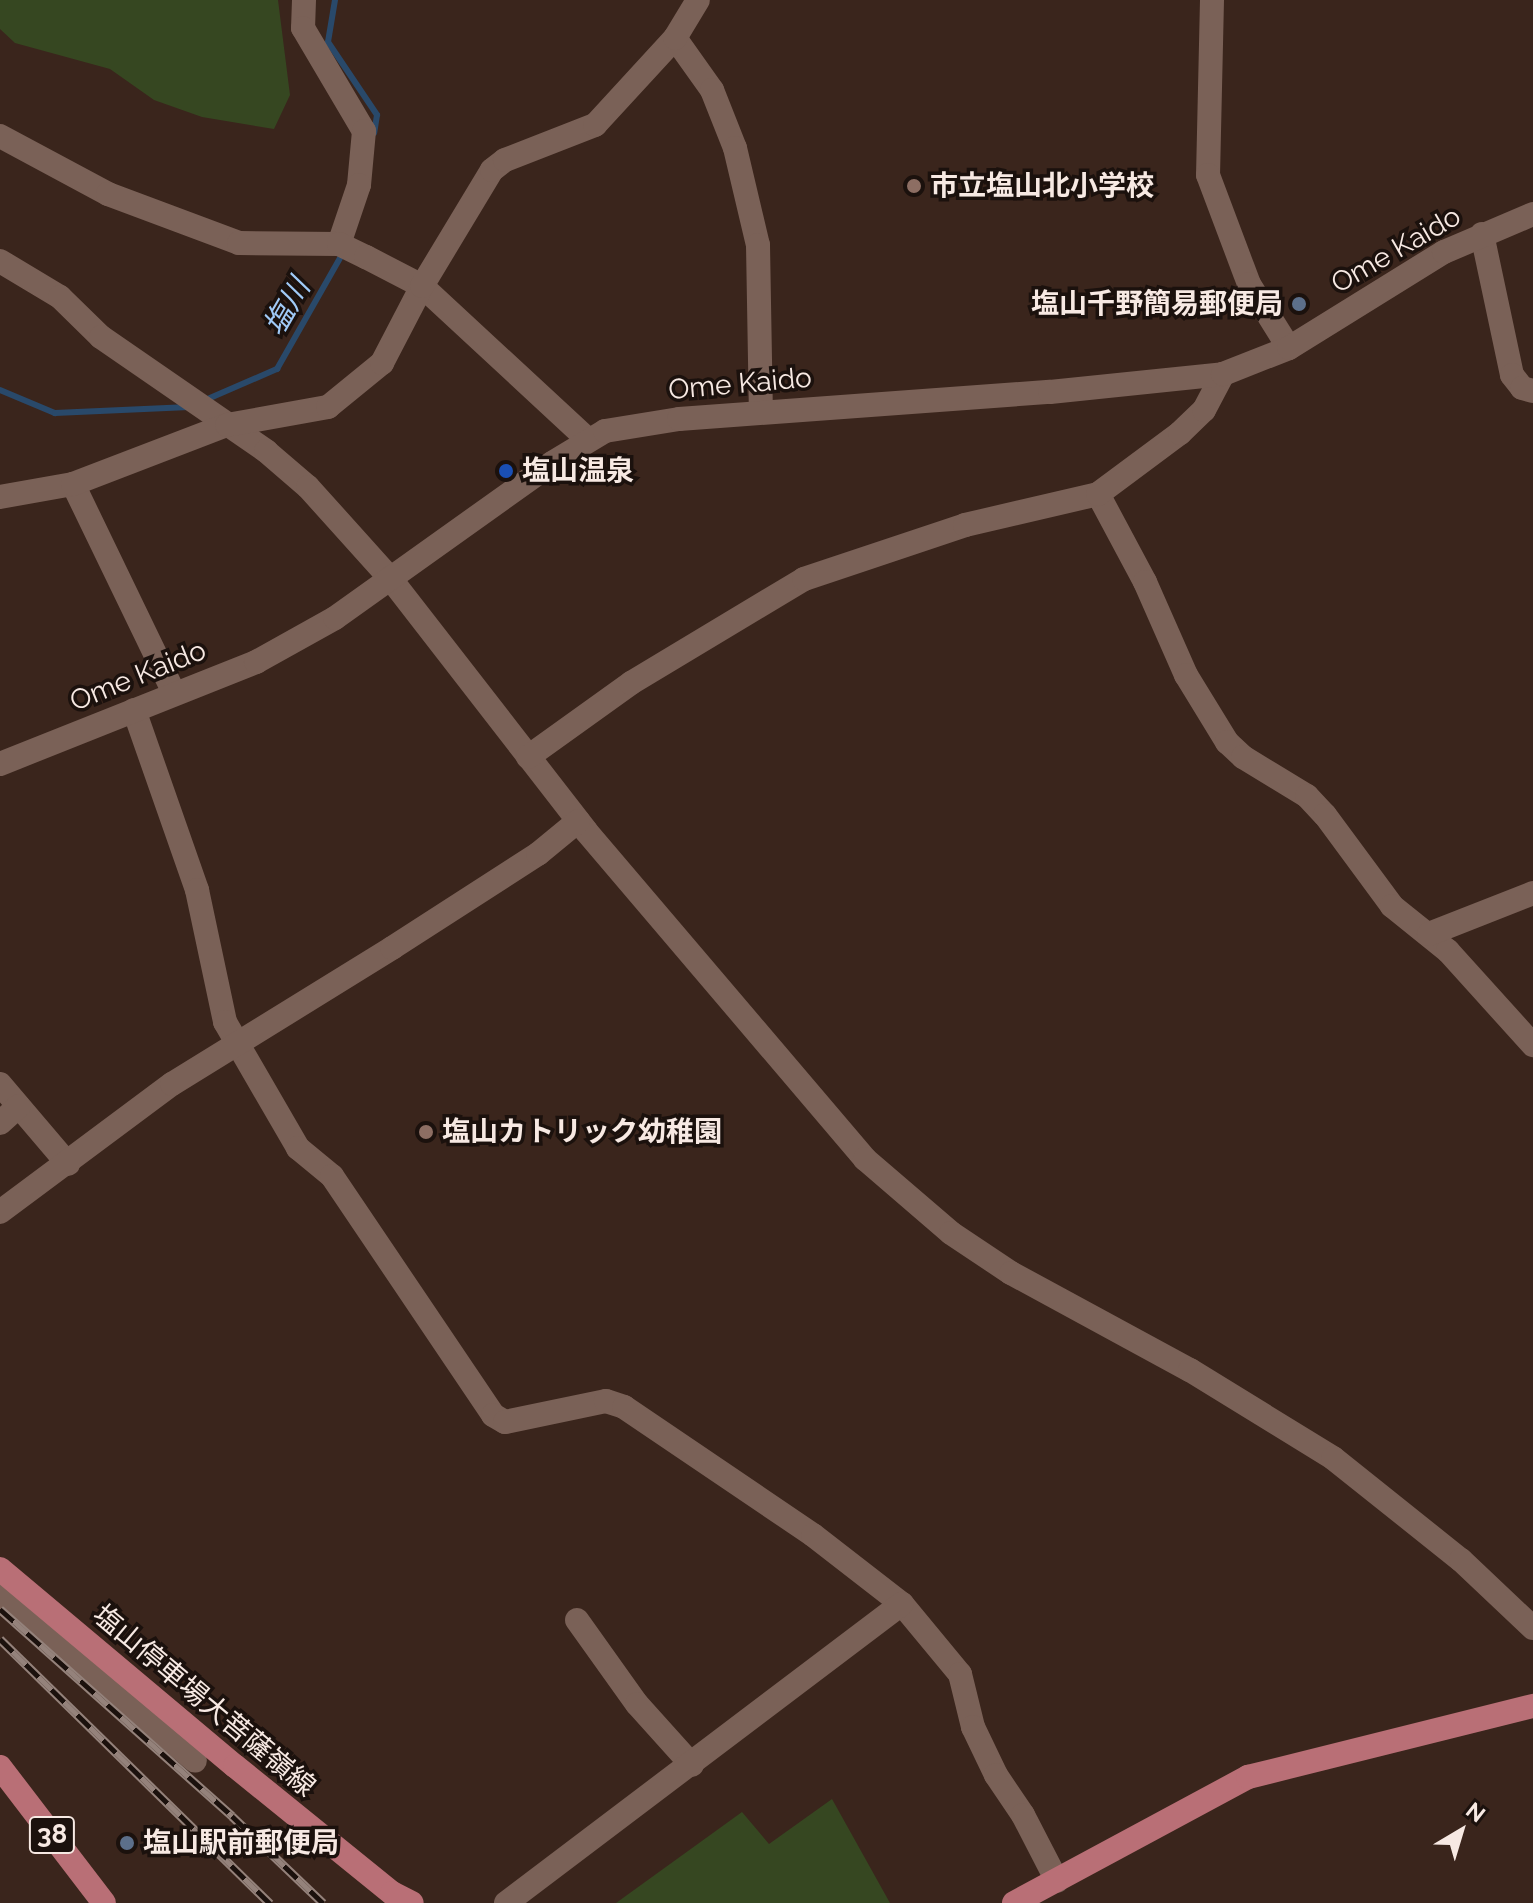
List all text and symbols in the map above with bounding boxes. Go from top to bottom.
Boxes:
place label: 市立塩山北小学校 [930,169,1154,203]
marker: 市立塩山北小学校 [905,177,923,195]
street label: Ome Kaido [1325,200,1467,300]
water label: 塩川 [256,272,318,342]
place label: 塩山千野簡易郵便局 [1031,287,1283,321]
marker: 塩山千野簡易郵便局 [1290,295,1308,313]
street label: Ome Kaido [667,361,813,407]
place label: 塩山温泉 [522,454,634,488]
marker: 塩山温泉 [497,462,515,480]
street label: Ome Kaido [65,634,211,718]
place label: 塩山カトリック幼稚園 [442,1115,722,1149]
marker: 塩山カトリック幼稚園 [417,1123,435,1141]
street label: 塩山停車場大菩薩嶺線 [86,1598,322,1804]
north arrow [1421,1791,1501,1871]
text: N [1461,1797,1490,1827]
road number: 38 [28,1813,76,1857]
place label: 塩山駅前郵便局 [143,1826,339,1860]
marker: 塩山駅前郵便局 [118,1834,136,1852]

